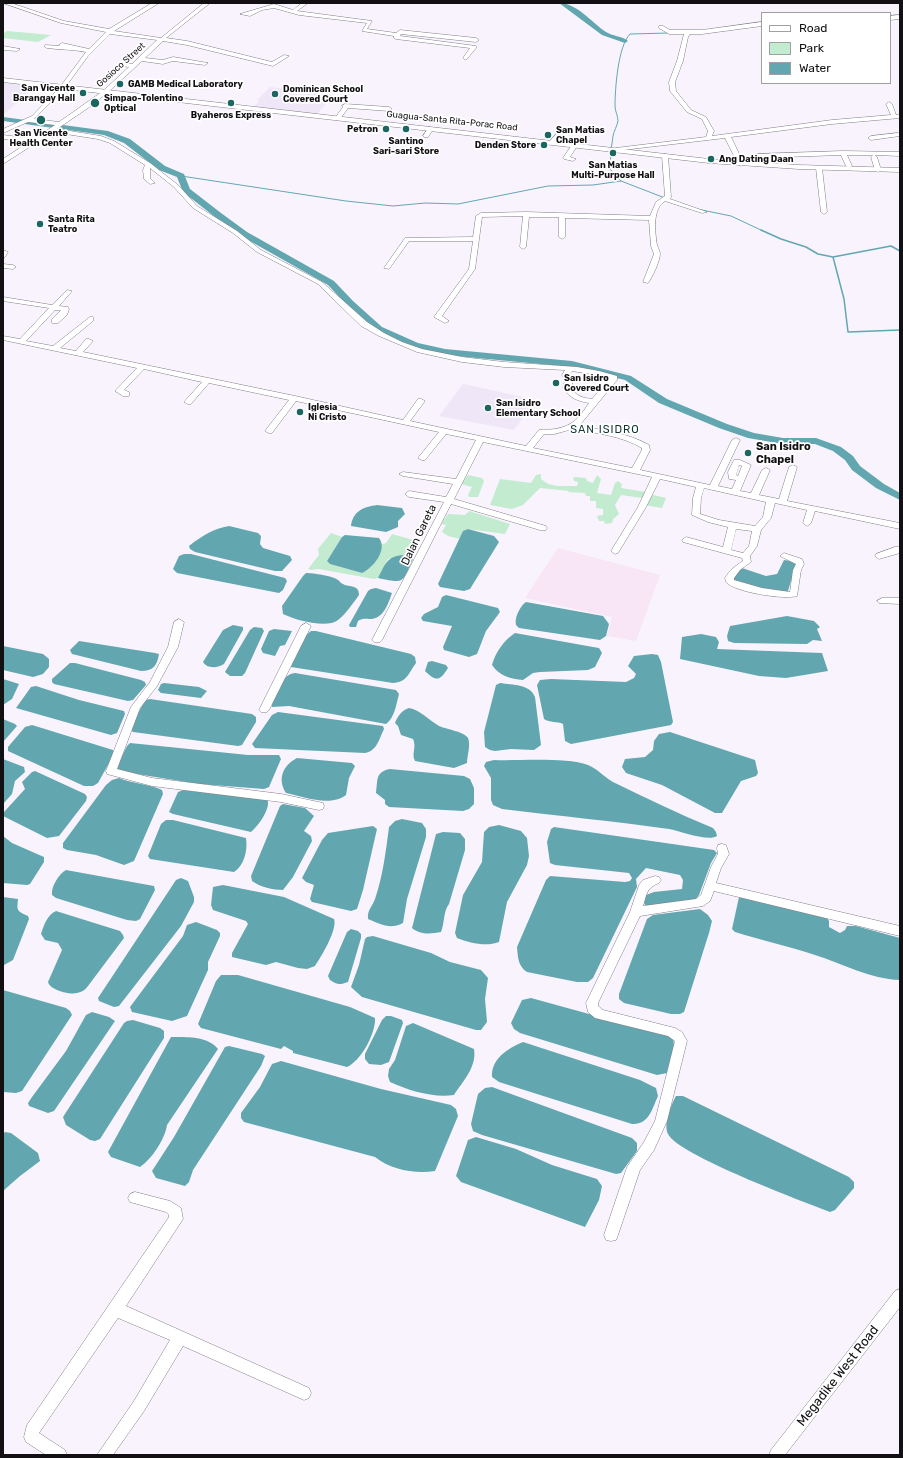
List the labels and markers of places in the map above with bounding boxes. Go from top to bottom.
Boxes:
marker: GAMB Medical Laboratory [115,79,125,89]
place label: GAMB Medical Laboratory [128,79,243,89]
place label: San Vicente Barangay Hall [13,83,75,104]
place label: Dominican School Covered Court [283,84,363,105]
marker: San Vicente Barangay Hall [78,88,88,98]
marker: Dominican School Covered Court [270,89,280,99]
place label: Simpao-Tolentino Optical [104,93,183,114]
marker: Simpao-Tolentino Optical [89,97,101,109]
marker: Byaheros Express [226,98,236,108]
place label: Byaheros Express [191,110,271,120]
marker: San Vicente Health Center [35,114,47,126]
place label: Petron [347,124,378,134]
marker: Petron [381,124,391,134]
marker: Santino Sari-sari Store [401,124,411,134]
place label: San Matias Chapel [556,125,605,146]
place label: San Vicente Health Center [10,128,72,149]
marker: San Matias Chapel [543,130,553,140]
place label: Santino Sari-sari Store [373,136,439,157]
place label: Denden Store [475,140,536,150]
marker: Denden Store [539,140,549,150]
marker: San Matias Multi-Purpose Hall [608,148,618,158]
marker: Ang Dating Daan [706,154,716,164]
place label: Ang Dating Daan [719,154,794,164]
place label: San Matias Multi-Purpose Hall [571,160,655,181]
place label: Santa Rita Teatro [48,214,95,235]
marker: Santa Rita Teatro [35,219,45,229]
place label: San Isidro Covered Court [564,373,629,394]
marker: San Isidro Covered Court [551,378,561,388]
place label: San Isidro Elementary School [496,398,581,419]
place label: Iglesia Ni Cristo [308,402,347,423]
marker: San Isidro Elementary School [483,403,493,413]
marker: Iglesia Ni Cristo [295,407,305,417]
place label: San Isidro Chapel [756,440,811,466]
marker: San Isidro Chapel [743,448,753,458]

